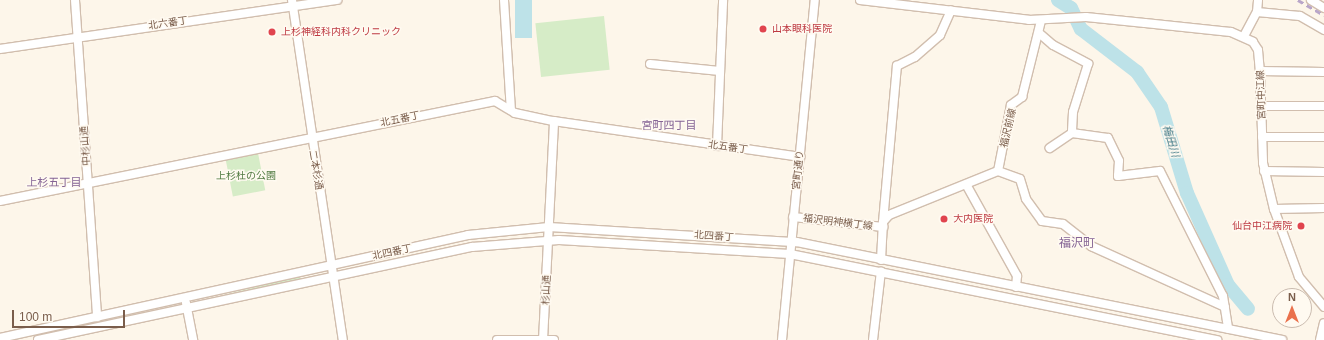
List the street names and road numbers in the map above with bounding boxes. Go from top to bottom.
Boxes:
street label: 北六番丁 [147,14,189,32]
street label: 宮町中江線 [1254,70,1268,120]
street label: 福沢前線 [998,107,1018,149]
street label: 北五番丁 [379,109,421,129]
street label: 中杉山通 [78,126,92,166]
street label: 北五番丁 [707,138,749,156]
street label: 二本杉通 [307,149,325,191]
street label: 宮町通り [790,149,806,191]
street label: 福沢明神横丁線 [803,212,873,232]
street label: 北四番丁 [694,229,734,243]
street label: 北四番丁 [371,242,413,262]
street label: 杉山通 [539,275,553,305]

